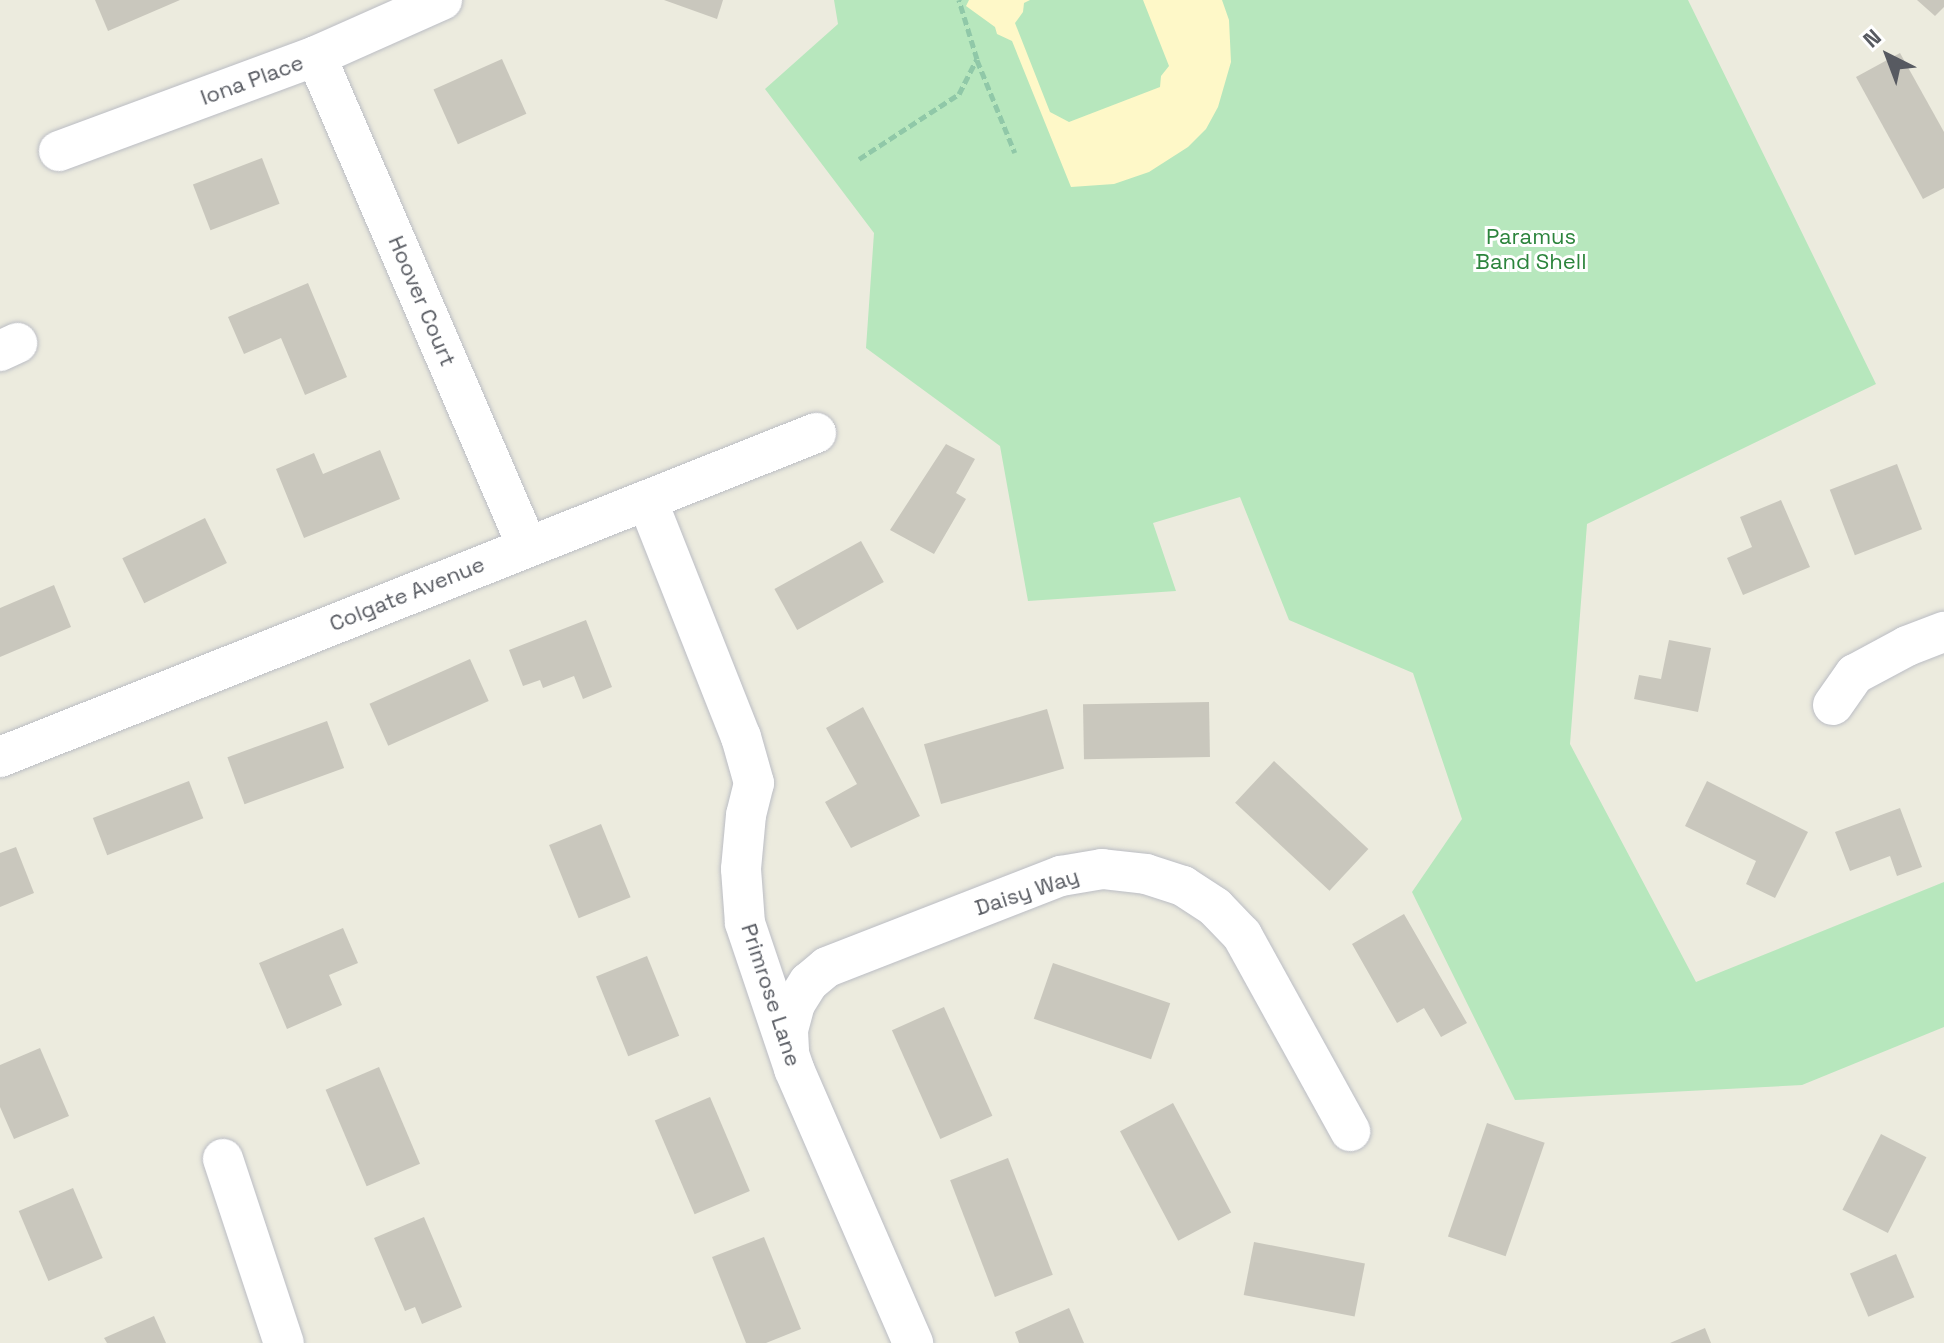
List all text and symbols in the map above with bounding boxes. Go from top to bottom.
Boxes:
north arrow [1848,16,1928,96]
text: N [1857,23,1887,54]
street label: Iona Place [197,49,307,111]
park label: Paramus Band Shell [1475,223,1587,274]
street label: Hoover Court [383,232,461,370]
street label: Colgate Avenue [325,551,489,637]
street label: Daisy Way [971,863,1083,921]
street label: Primrose Lane [735,920,807,1070]

